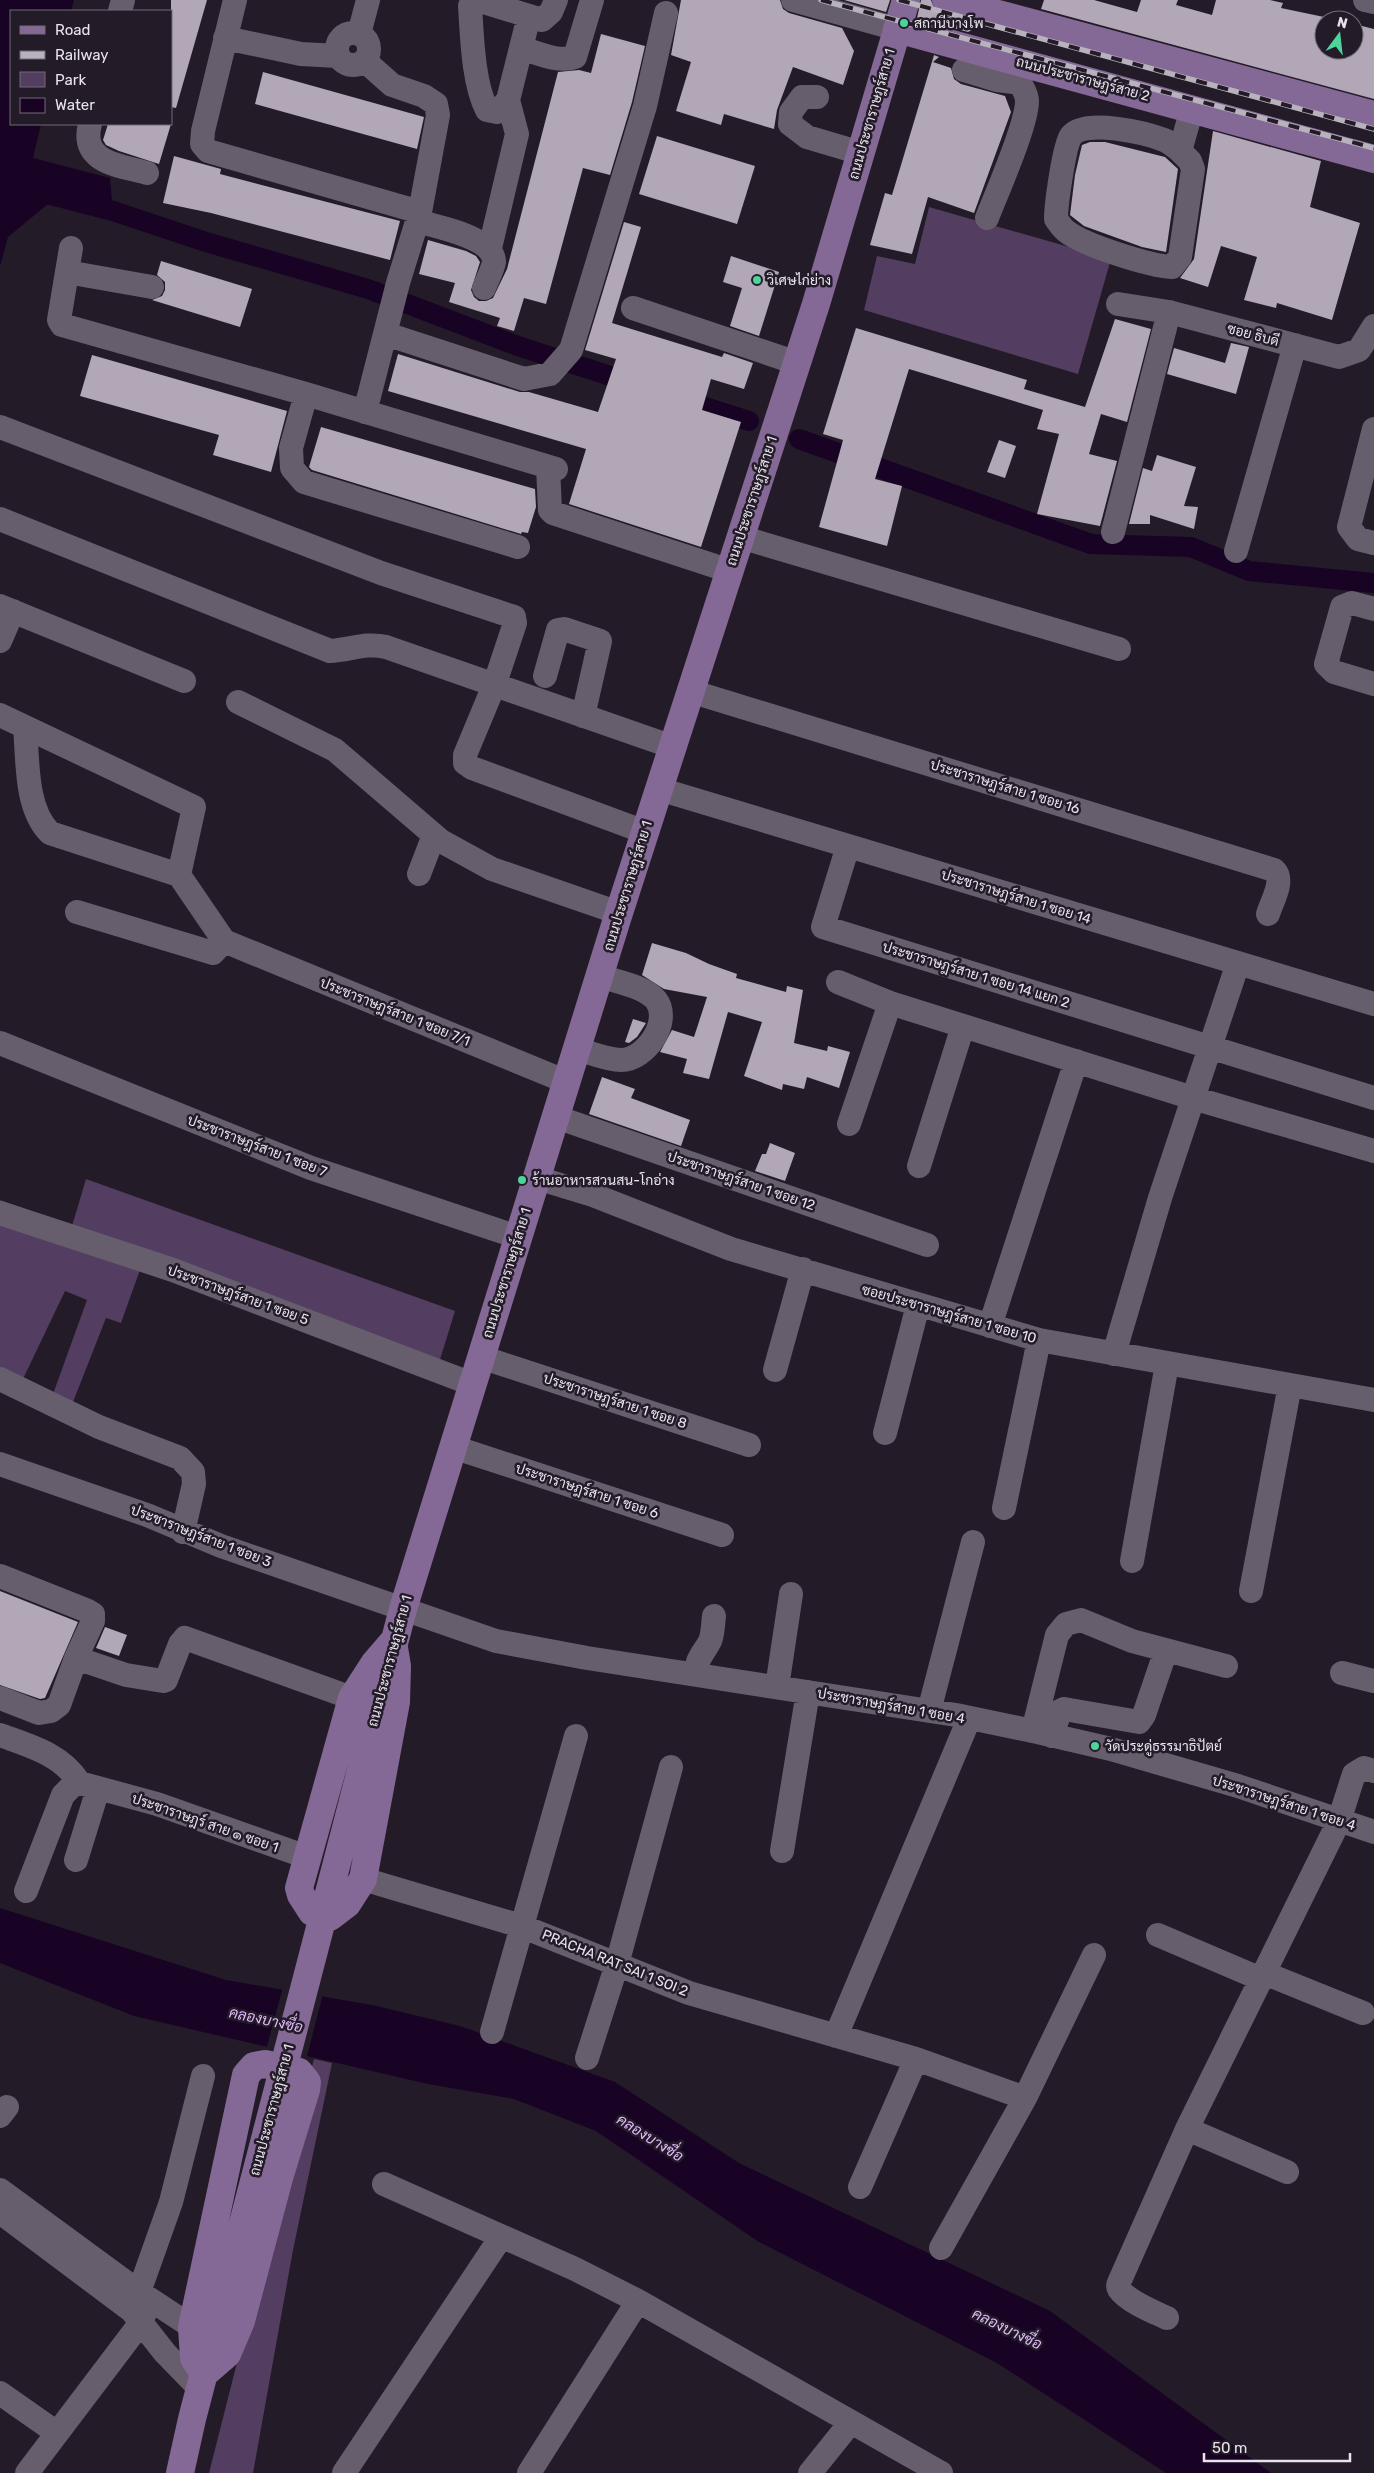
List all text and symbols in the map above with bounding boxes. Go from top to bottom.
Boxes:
legend [10,10,172,125]
north arrow [1314,10,1364,60]
text: N [1335,13,1349,32]
place label: สถานีบางโพ [914,14,984,32]
marker: สถานีบางโพ [898,17,910,29]
text: Road [55,21,91,39]
text: Railway [55,46,109,64]
street label: ถนนประชาราษฎร์สาย 1 [844,46,899,181]
street label: ถนนประชาราษฎร์สาย 2 [1014,52,1152,105]
text: Park [55,71,86,89]
text: Water [55,96,95,114]
place label: วิเศษไก่ย่าง [766,272,831,289]
marker: วิเศษไก่ย่าง [751,274,763,286]
street label: ซอย ธิบดี [1225,319,1281,350]
street label: ถนนประชาราษฎร์สาย 1 [722,434,781,568]
street label: ประชาราษฎร์สาย 1 ซอย 16 [928,755,1082,818]
street label: ถนนประชาราษฎร์สาย 1 [599,818,656,953]
street label: ประชาราษฎร์สาย 1 ซอย 14 [939,865,1094,928]
street label: ประชาราษฎร์สาย 1 ซอย 14 แยก 2 [880,937,1072,1012]
street label: ประชาราษฎร์สาย 1 ซอย 7/1 [318,973,473,1050]
street label: ประชาราษฎร์สาย 1 ซอย 7 [185,1111,330,1181]
street label: ประชาราษฎร์สาย 1 ซอย 12 [665,1147,818,1214]
place label: ร้านอาหารสวนสน-โกอ่าง [532,1171,675,1189]
marker: ร้านอาหารสวนสน-โกอ่าง [516,1174,528,1186]
street label: ถนนประชาราษฎร์สาย 1 [478,1205,535,1340]
street label: ประชาราษฎร์สาย 1 ซอย 5 [165,1261,311,1329]
street label: ซอยประชาราษฎร์สาย 1 ซอย 10 [860,1280,1039,1347]
street label: ประชาราษฎร์สาย 1 ซอย 8 [541,1369,689,1432]
street label: ประชาราษฎร์สาย 1 ซอย 6 [513,1459,661,1522]
street label: ประชาราษฎร์สาย 1 ซอย 3 [128,1500,274,1571]
street label: ถนนประชาราษฎร์สาย 1 [363,1593,416,1729]
street label: ประชาราษฎร์สาย 1 ซอย 4 [816,1684,967,1727]
place label: วัดประดู่ธรรมาธิปัตย์ [1105,1737,1222,1756]
marker: วัดประดู่ธรรมาธิปัตย์ [1089,1740,1101,1752]
street label: ประชาราษฎร์สาย 1 ซอย 4 [1210,1771,1358,1834]
street label: ประชาราษฎร์ สาย ๑ ซอย 1 [129,1789,281,1856]
street label: PRACHA RAT SAI 1 SOI 2 [539,1926,691,2000]
water label: คลองบางซื่อ [227,1998,306,2037]
street label: ถนนประชาราษฎร์สาย 1 [245,2042,298,2178]
water label: คลองบางซื่อ [613,2105,690,2166]
water label: คลองบางซื่อ [969,2299,1048,2354]
scale bar [1204,2430,1350,2462]
text: 50 m [1212,2439,1247,2457]

